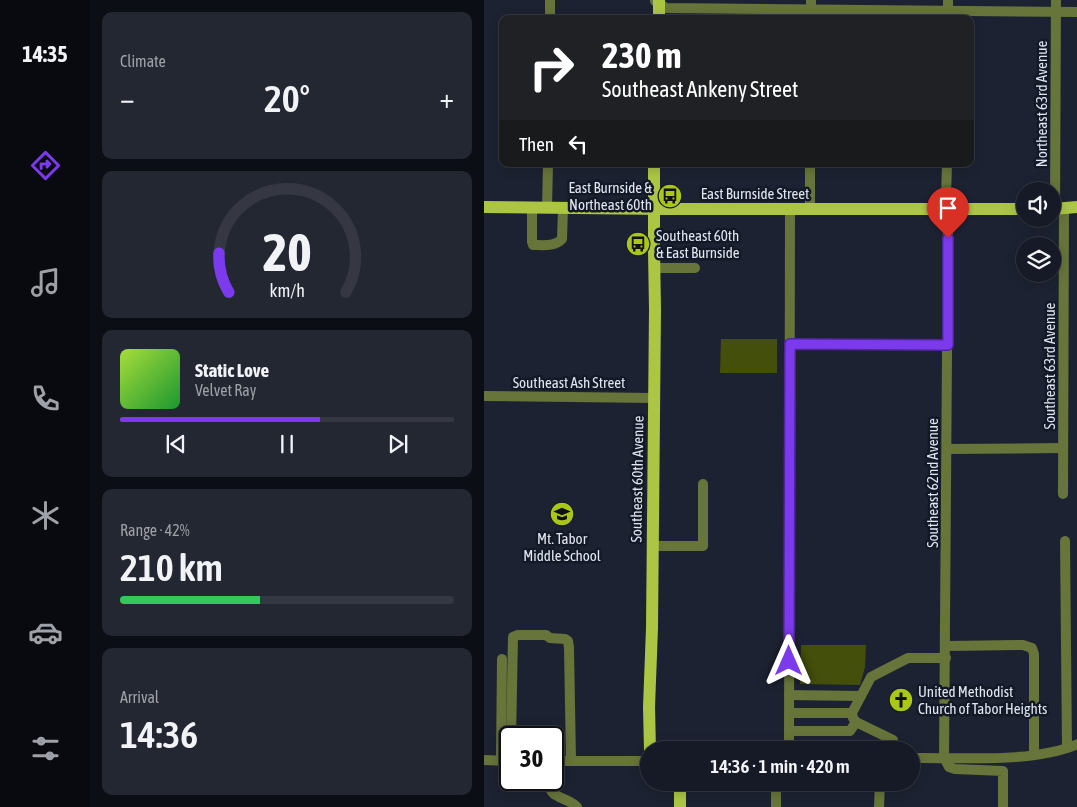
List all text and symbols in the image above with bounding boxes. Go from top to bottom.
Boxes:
icon: right [519,35,584,100]
text: 230 m [602,35,681,75]
text: 14:35 [22,41,68,67]
street label: Northeast 63rd Avenue [1033,41,1050,167]
text: Climate [120,52,166,70]
text: Southeast Ankeny Street [602,76,798,102]
text: 20° [264,77,310,120]
text: − [120,82,135,114]
text: + [439,82,454,114]
icon: left [564,130,592,158]
text: Then [519,133,554,155]
icon: directions [28,148,63,183]
place label: East Burnside & Northeast 60th [568,179,652,213]
map controls [1016,182,1061,282]
button: sound [1016,182,1061,227]
bus stop icon: East Burnside & Northeast 60th [657,183,683,209]
street label: East Burnside Street [701,185,809,202]
pin [927,187,969,238]
icon: arrive [934,194,962,222]
text: 20 [263,222,311,282]
place label: Southeast 60th & East Burnside [656,227,740,261]
bus stop icon: Southeast 60th & East Burnside [625,231,651,257]
button: layers [1016,237,1061,282]
icon: music [28,265,63,300]
text: km/h [269,280,305,301]
street label: Southeast 63rd Avenue [1041,302,1058,429]
text: Static Love [195,359,269,381]
street label: Southeast Ash Street [513,374,625,391]
icon: phone [28,381,63,416]
text: Velvet Ray [195,381,256,399]
street label: Southeast 60th Avenue [627,415,647,543]
street label: Southeast 62nd Avenue [924,418,941,548]
icon: previous [162,430,190,458]
icon: pause [273,430,301,458]
icon: next [384,430,412,458]
icon: climate [28,498,63,533]
school or university icon: Mt. Tabor Middle School [549,501,575,527]
text: Range · 42% [120,521,190,539]
place label: Mt. Tabor Middle School [523,530,601,564]
text: 210 km [120,546,223,589]
icon: car [28,615,63,650]
position arrow [762,634,814,686]
place label: United Methodist Church of Tabor Heights [918,683,1047,717]
church icon: United Methodist Church of Tabor Heights [888,687,914,713]
text: Arrival [120,688,159,706]
text: 14:36 [120,713,198,756]
speed limit sign: 30 [499,726,564,791]
icon: filters [28,731,63,766]
text: 14:36 · 1 min · 420 m [710,755,850,777]

